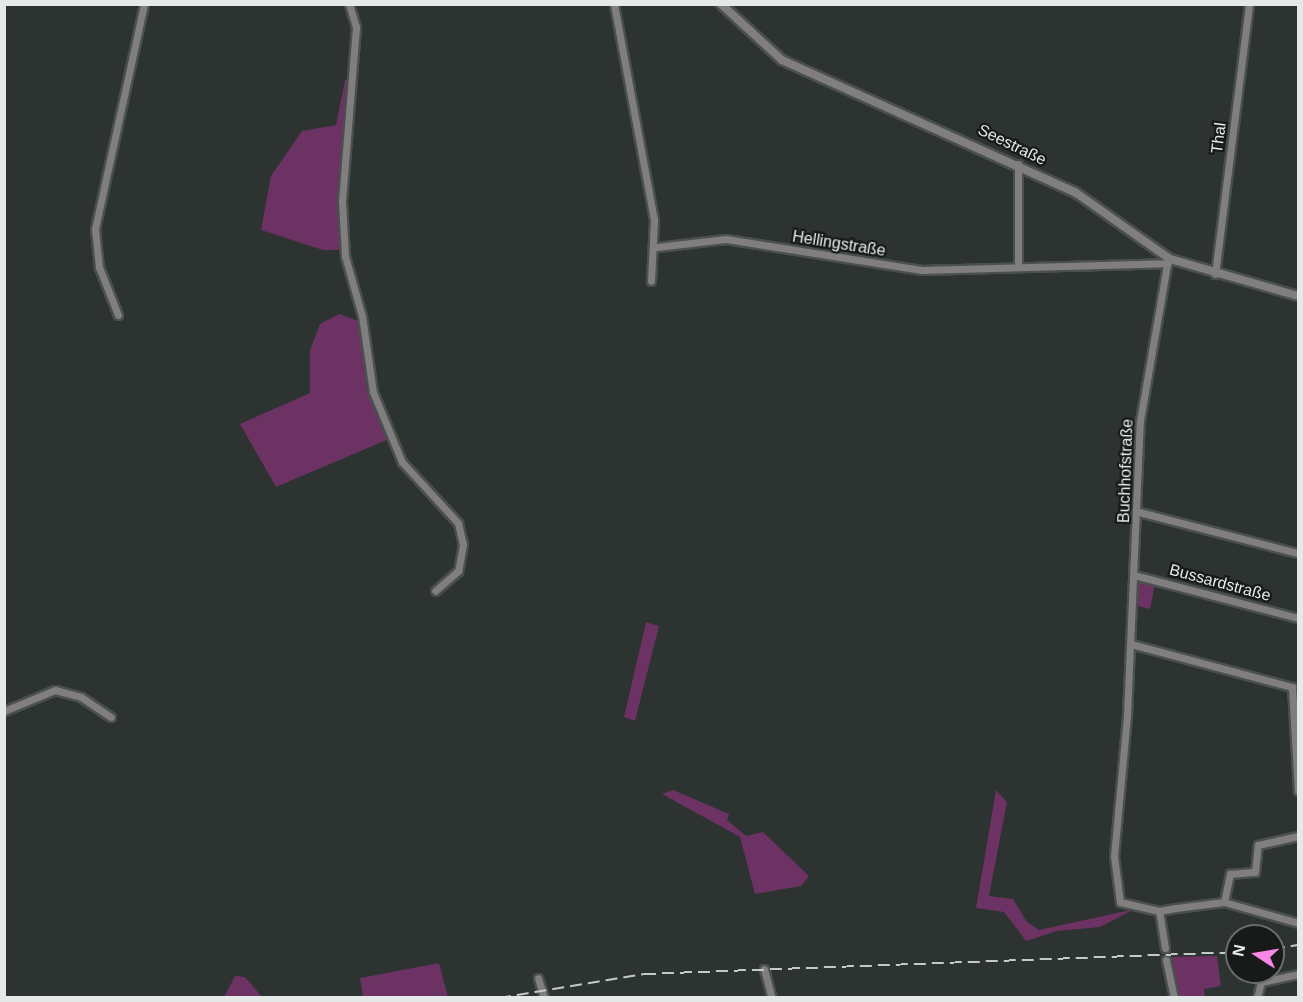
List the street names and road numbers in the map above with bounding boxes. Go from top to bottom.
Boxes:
street label: Seestraße [975,120,1049,170]
street label: Thal [1208,121,1230,155]
street label: Hellingstraße [791,227,887,261]
street label: Buchhofstraße [1115,419,1137,523]
street label: Bussardstraße [1167,560,1273,606]

